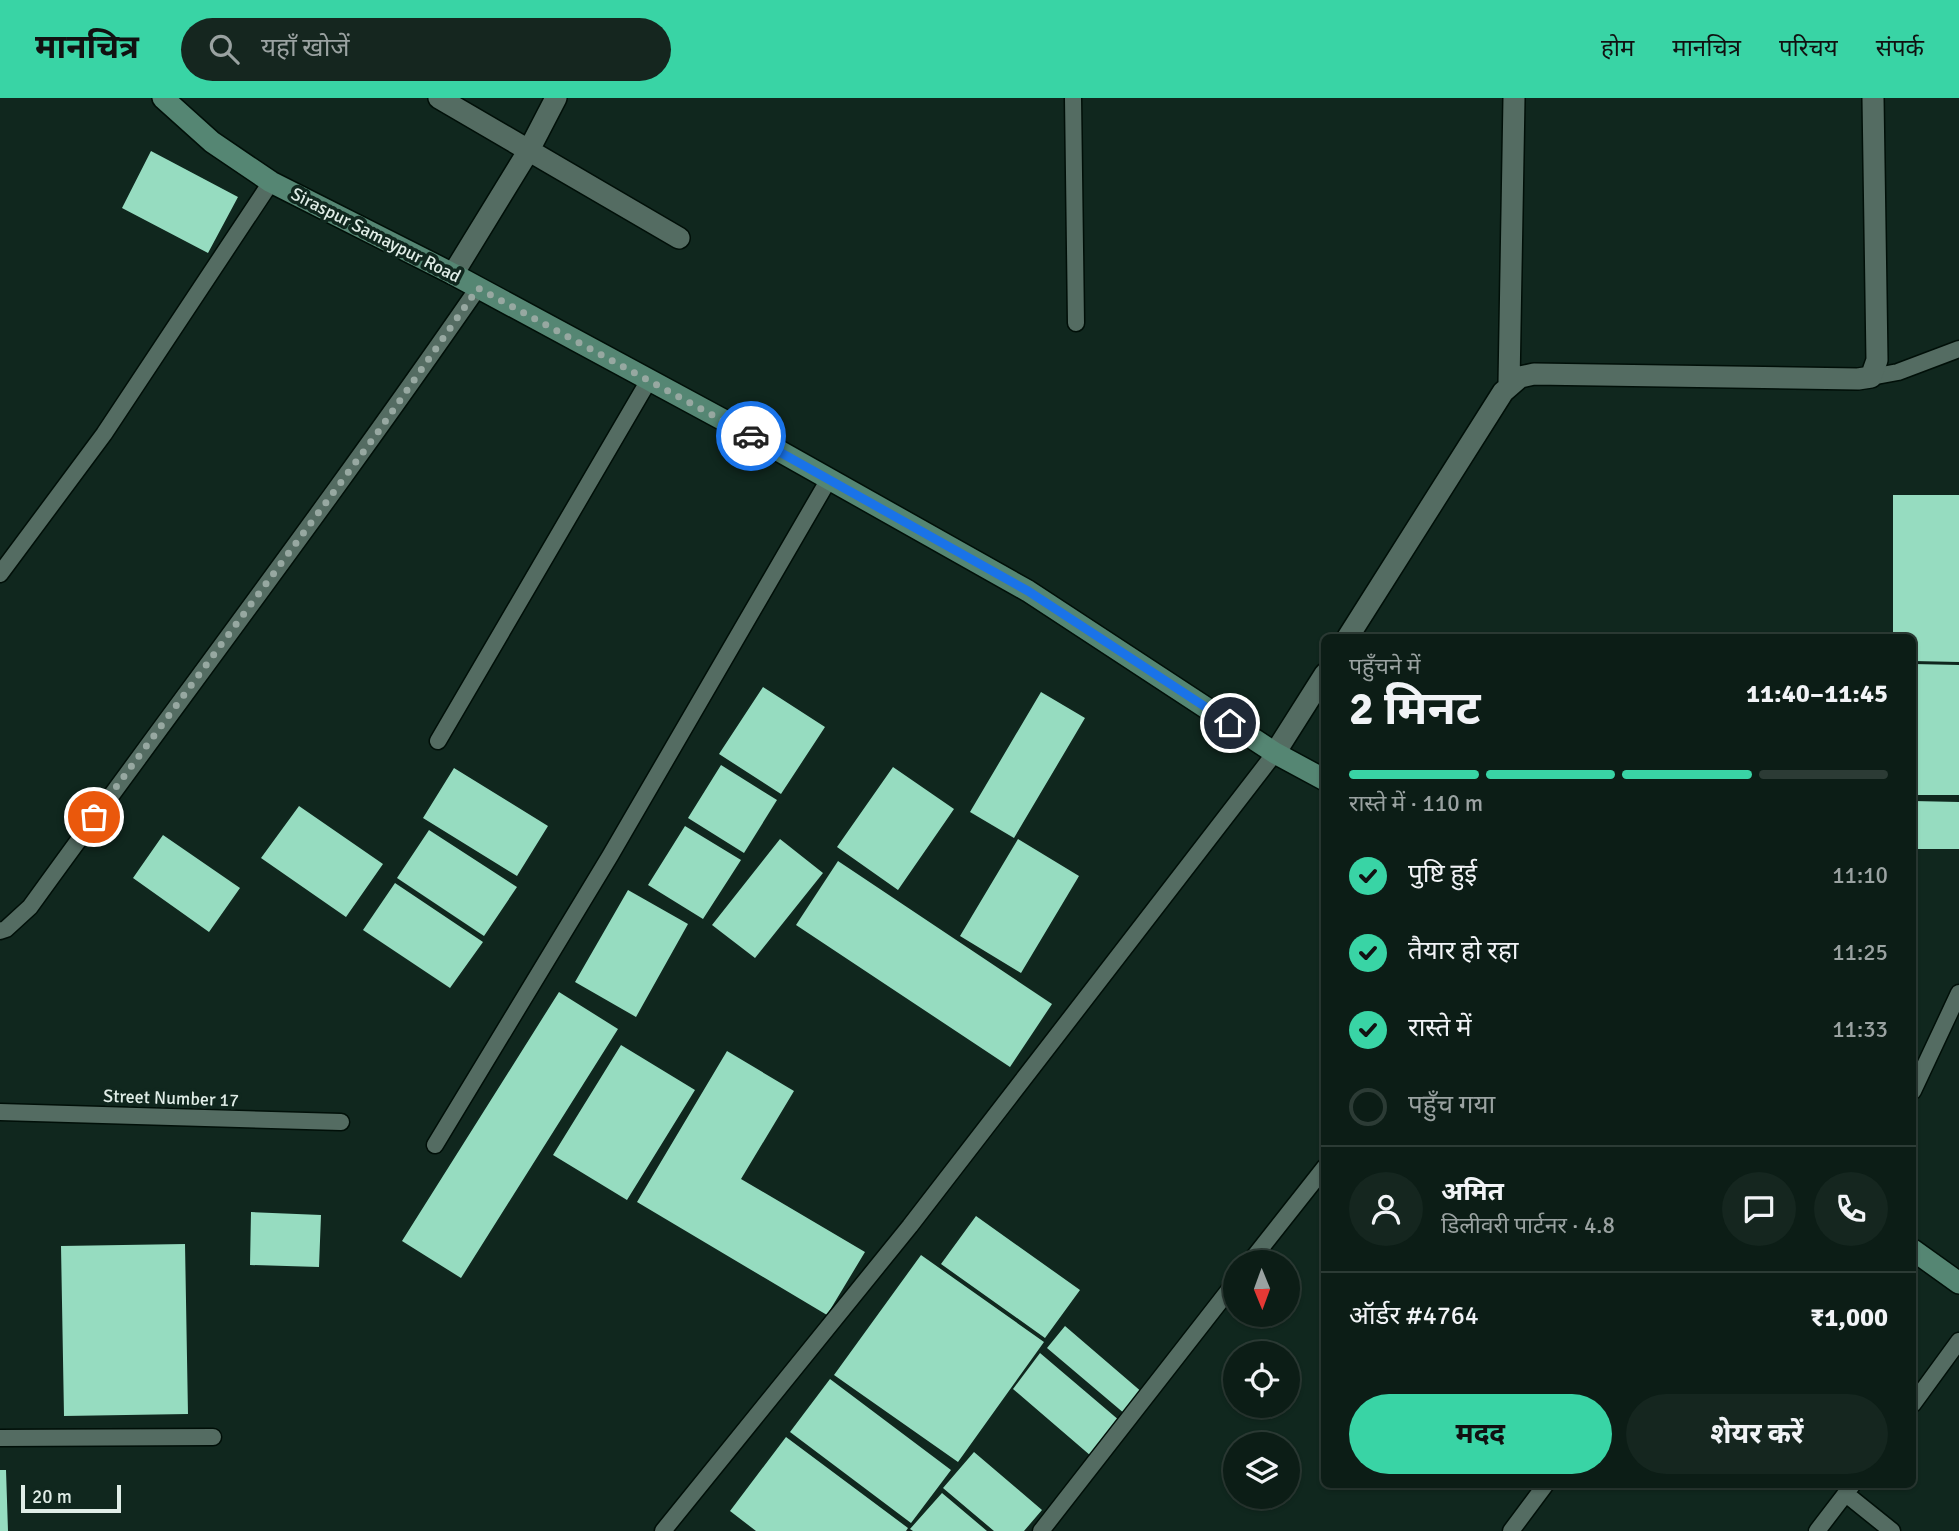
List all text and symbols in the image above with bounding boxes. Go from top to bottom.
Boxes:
search box [181,18,671,81]
text: मानचित्र [35,27,139,68]
icon: search [205,30,243,68]
text: यहाँ खोजें [261,32,350,64]
text: होम [1601,33,1634,63]
text: मानचित्र [1672,33,1741,63]
text: परिचय [1779,33,1838,63]
text: संपर्क [1876,33,1924,63]
street label: Siraspur Samaypur Road [287,183,465,287]
courier [716,401,786,471]
icon: car [732,417,770,455]
text: पहुँचने में [1349,652,1420,681]
text: 11:40–11:45 [1746,678,1888,710]
text: 2 मिनट [1349,681,1481,737]
pin [1200,693,1260,753]
icon: home [1211,704,1249,742]
pin [64,787,124,847]
text: रास्ते में · 110 m [1349,789,1483,818]
icon: bag [75,798,113,836]
icon: check [1349,857,1387,895]
text: पुष्टि हुई [1408,858,1477,890]
text: 11:10 [1832,861,1888,890]
icon: check [1349,934,1387,972]
text: तैयार हो रहा [1408,935,1518,967]
text: 11:25 [1832,938,1888,967]
icon: check [1349,1011,1387,1049]
text: रास्ते में [1408,1012,1472,1044]
text: 11:33 [1832,1015,1888,1044]
street label: Street Number 17 [103,1085,239,1111]
text: पहुँच गया [1408,1089,1495,1121]
button: person [1349,1172,1423,1246]
button: chat [1722,1172,1796,1246]
button: phone [1814,1172,1888,1246]
text: अमित [1441,1176,1504,1208]
text: डिलीवरी पार्टनर · 4.8 [1441,1211,1615,1240]
north arrow [1223,1250,1300,1326]
map controls [1223,1250,1300,1509]
text: ऑर्डर #4764 [1349,1300,1479,1332]
text: ₹1,000 [1810,1302,1888,1334]
button: locate [1223,1341,1300,1418]
button: मदद [1349,1394,1612,1474]
button: शेयर करें [1626,1394,1888,1474]
button: layers [1223,1432,1300,1509]
scale bar [21,1482,121,1514]
text: 20 m [32,1485,72,1509]

